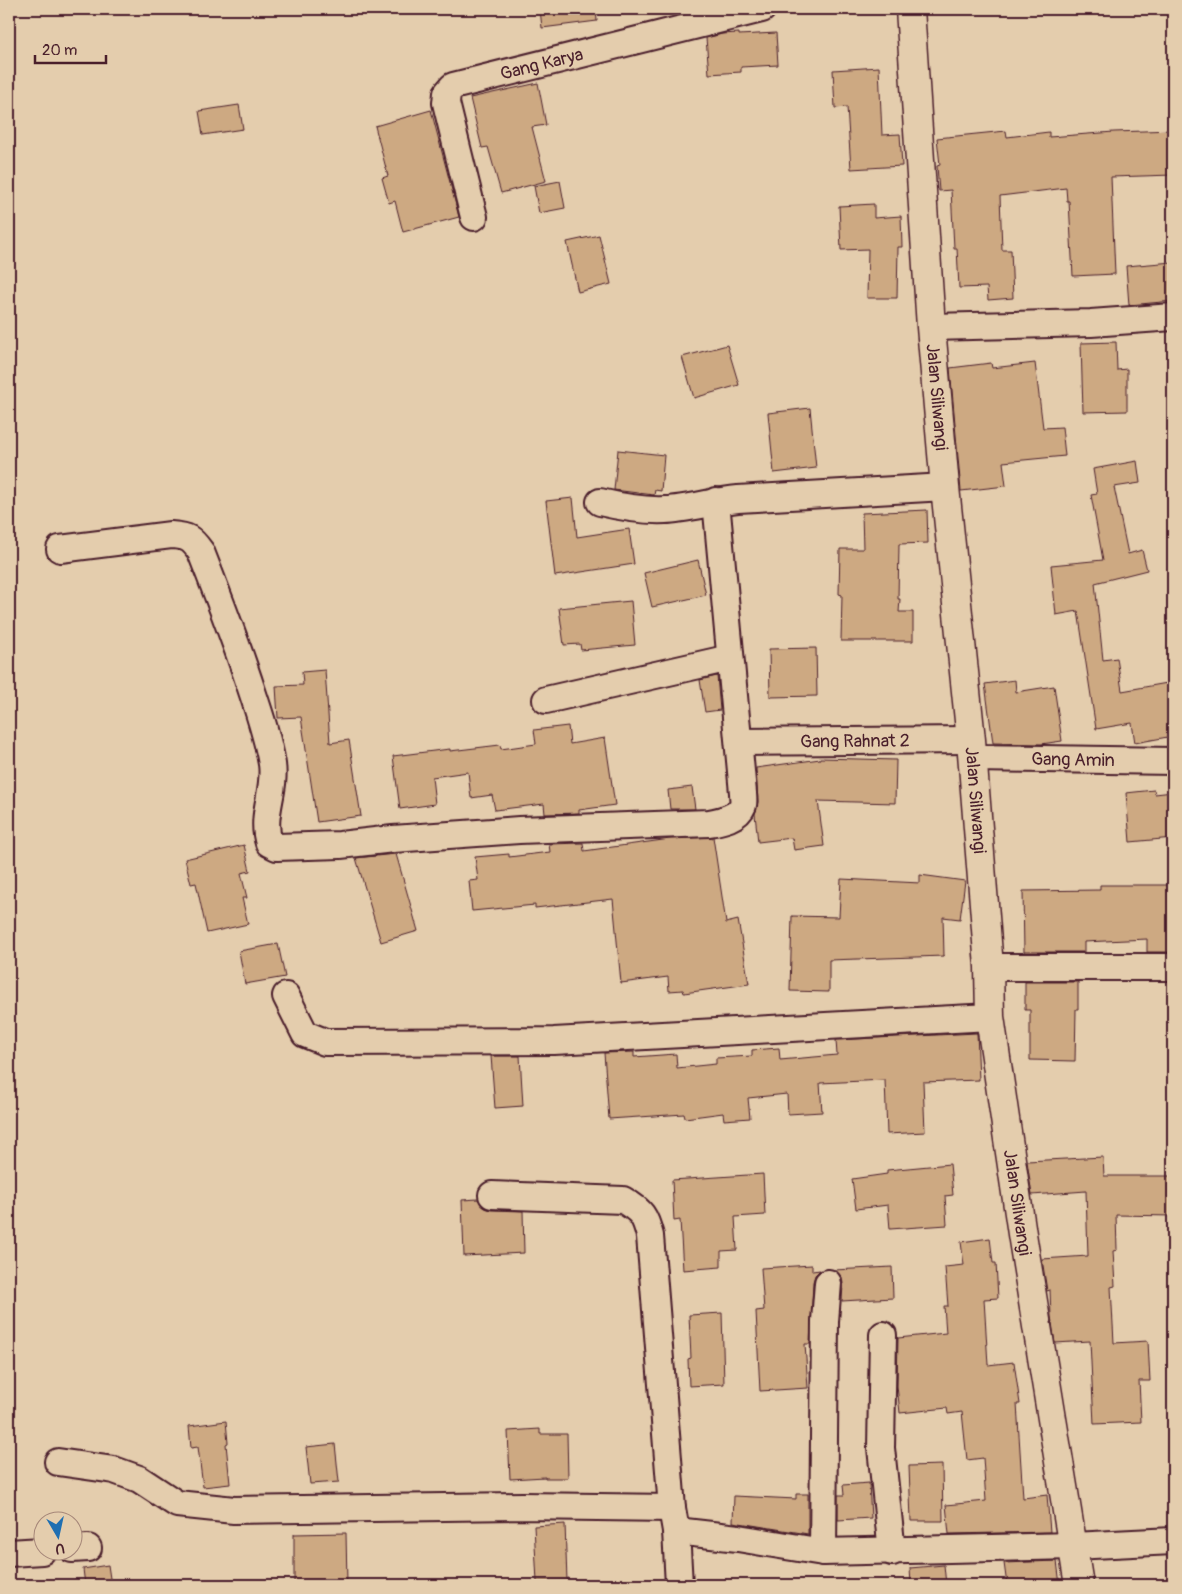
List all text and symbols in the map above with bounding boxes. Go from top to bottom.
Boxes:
scale bar [35,32,106,64]
text: 20 m [42,41,77,60]
street label: Gang Karya [498,43,586,86]
street label: Jalan Siliwangi [921,343,953,451]
street label: Gang Rahnat 2 [800,730,910,753]
street label: Jalan Siliwangi [960,746,991,854]
street label: Gang Amin [1031,748,1115,772]
street label: Jalan Siliwangi [998,1148,1036,1257]
north arrow [32,1512,82,1562]
text: U [54,1539,66,1557]

